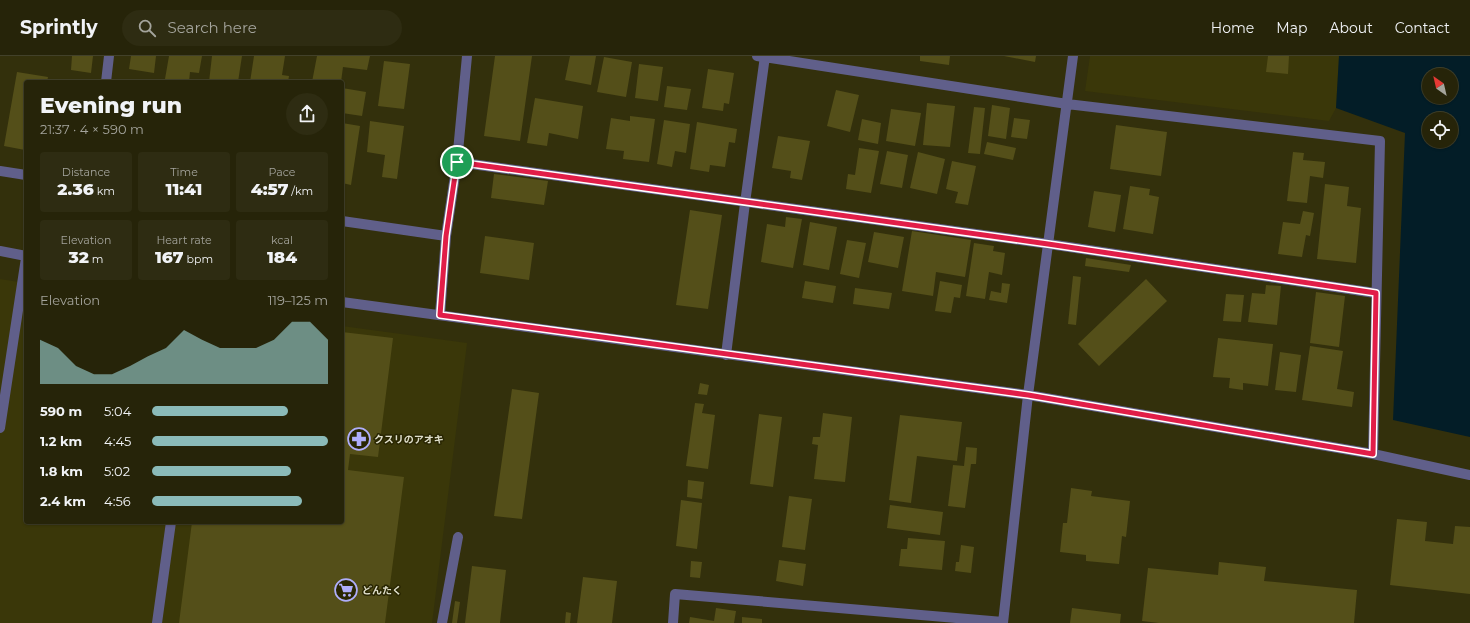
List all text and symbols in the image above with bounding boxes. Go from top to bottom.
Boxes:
search box [122,10,402,46]
text: Sprintly [20,16,98,39]
icon: search [136,17,158,39]
text: Search here [168,18,257,37]
text: Home [1211,19,1254,37]
text: Map [1276,19,1307,37]
text: About [1329,19,1373,37]
text: Contact [1395,19,1450,37]
north arrow [1422,68,1458,104]
map controls [1422,68,1458,148]
text: Evening run [40,92,182,119]
button: share [286,93,328,135]
button: locate [1422,112,1458,148]
text: 21:37 · 4 × 590 m [40,121,144,137]
pin [440,145,474,179]
icon: arrive [446,151,468,173]
text: Distance [62,165,110,179]
text: Time [170,165,198,179]
text: Pace [269,165,295,179]
text: 2.36 [57,179,94,199]
text: 11:41 [166,179,202,199]
text: 4:57 [251,179,288,199]
text: km [94,184,115,198]
text: /km [288,184,313,198]
text: Elevation [61,233,111,247]
text: Heart rate [156,233,212,247]
text: kcal [271,233,293,247]
text: 32 [69,247,89,267]
text: 167 [155,247,184,267]
text: 184 [267,247,297,267]
text: m [89,252,103,266]
text: bpm [184,252,213,266]
text: Elevation [40,292,100,308]
text: 119–125 m [268,292,328,308]
text: 590 m [40,403,82,419]
text: 5:04 [104,403,131,419]
pharmacy icon: クスリのアオキ [346,426,372,452]
text: 1.2 km [40,433,82,449]
text: 4:45 [104,433,131,449]
place label: クスリのアオキ [374,433,444,446]
text: 1.8 km [40,463,83,479]
text: 5:02 [104,463,130,479]
text: 2.4 km [40,493,86,509]
text: 4:56 [104,493,131,509]
supermarket icon: どんたく [333,577,359,603]
place label: どんたく [362,584,402,597]

